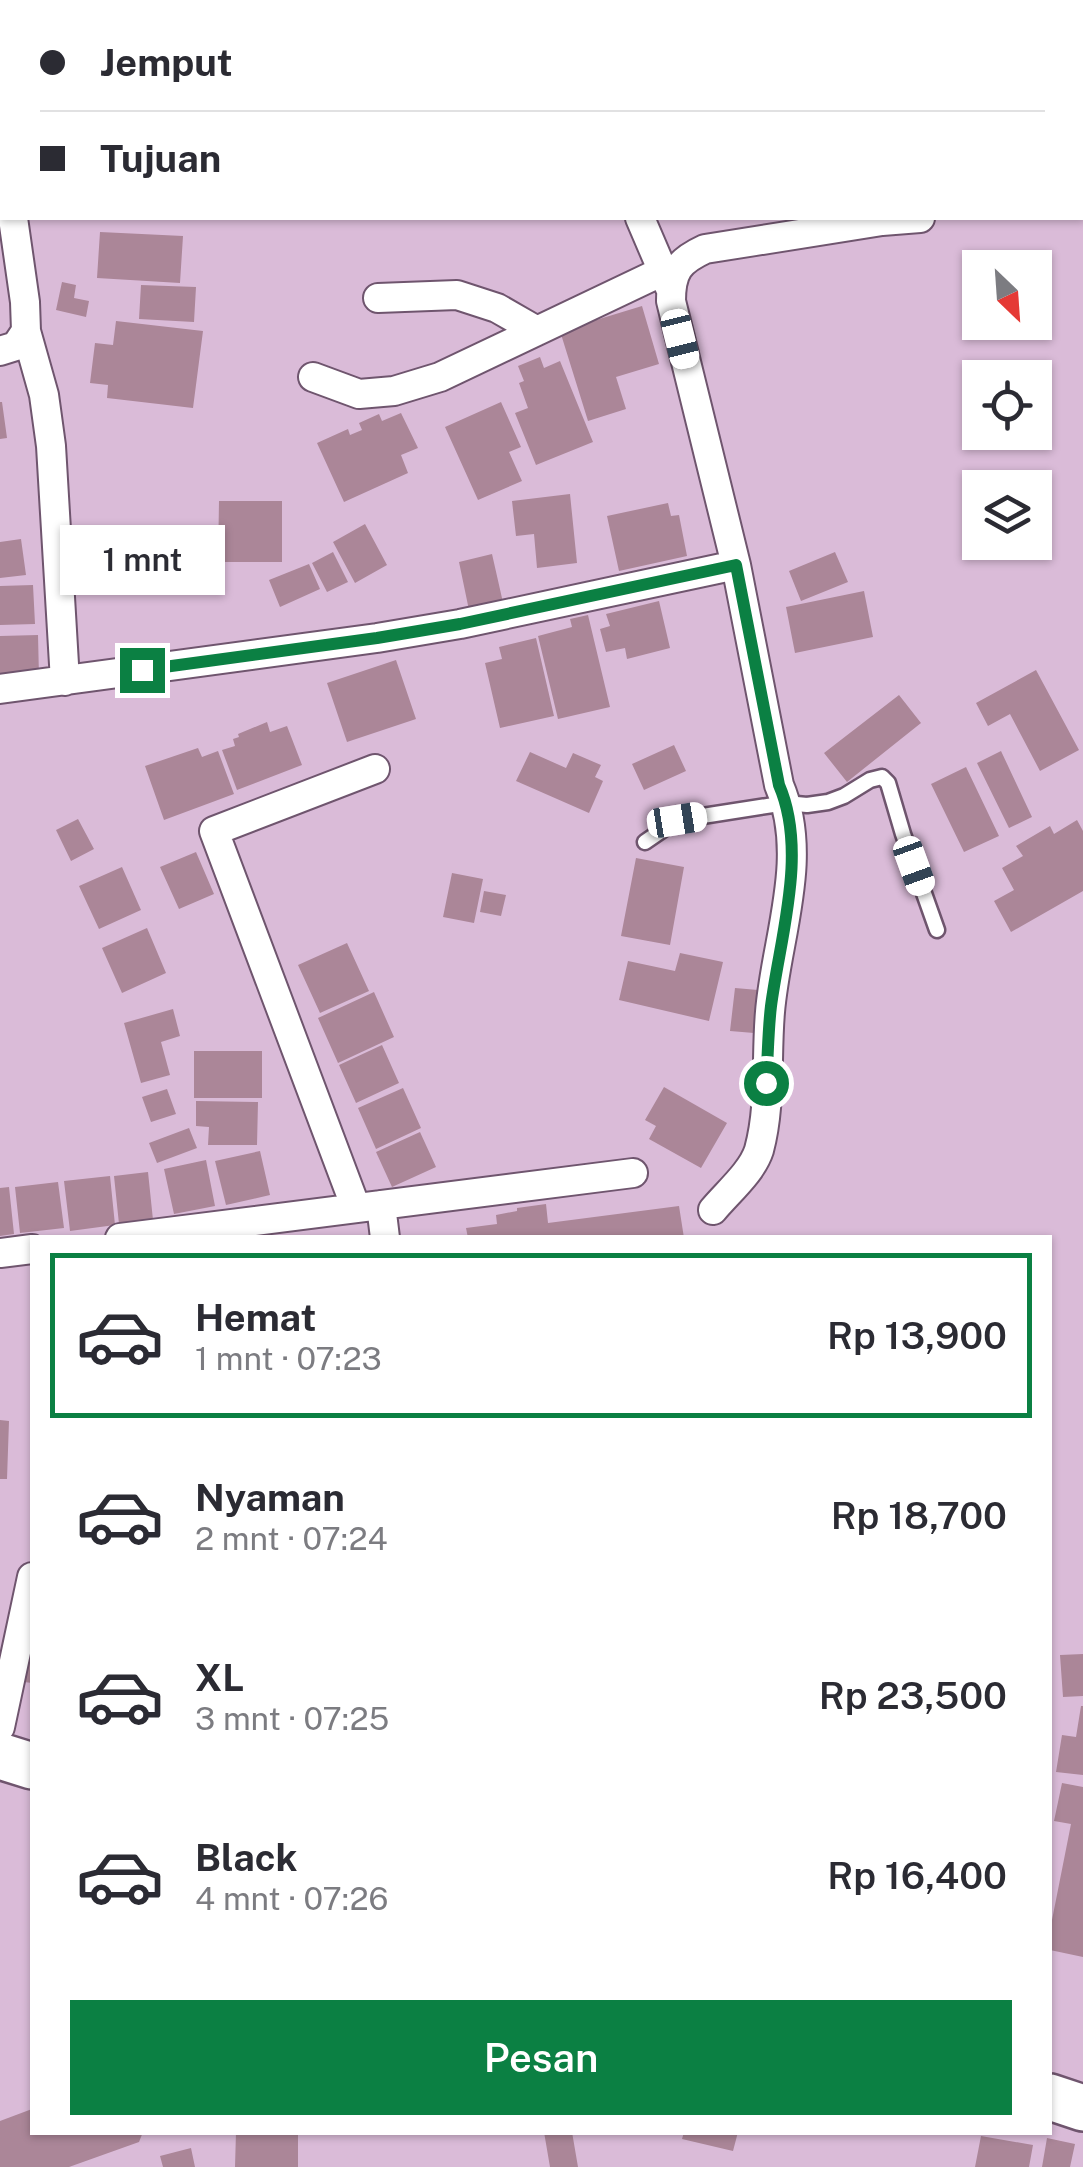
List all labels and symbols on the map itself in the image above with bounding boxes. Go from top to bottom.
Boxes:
north arrow [962,250,1052,340]
car [658,306,702,372]
callout: 1 mnt [59,525,224,595]
route end [120,648,165,693]
car [645,800,709,840]
car [890,833,938,899]
route start [744,1061,789,1106]

